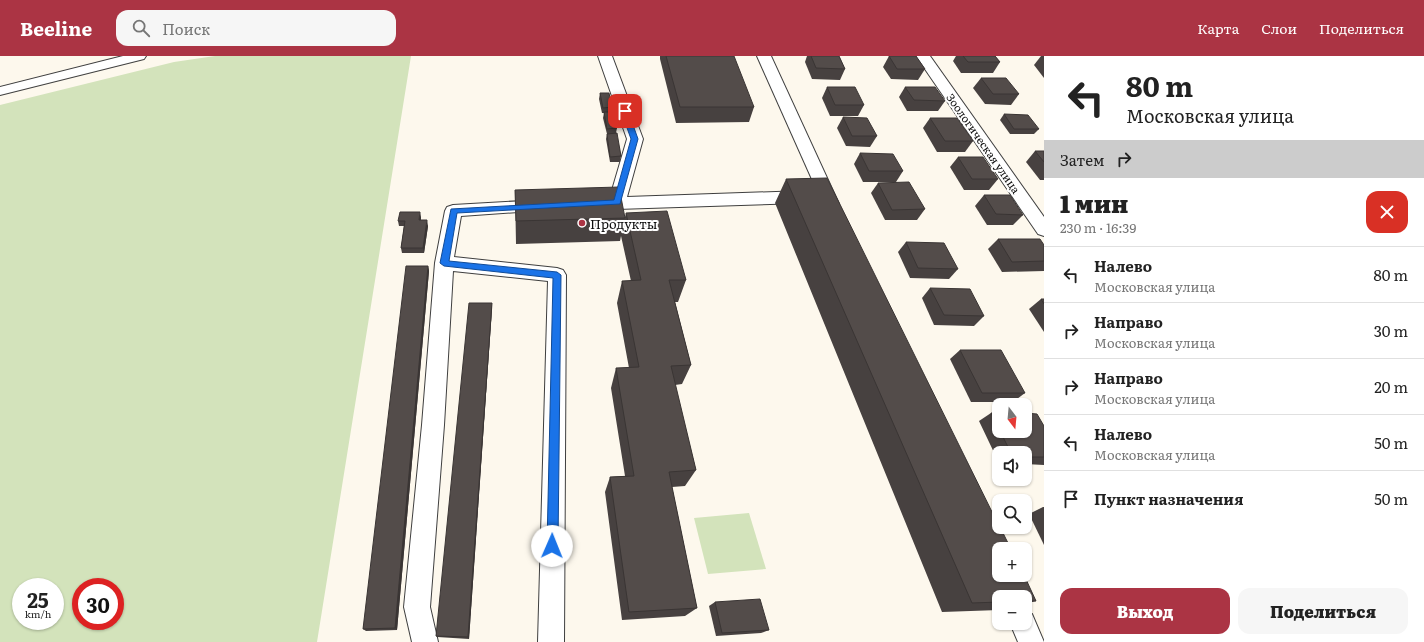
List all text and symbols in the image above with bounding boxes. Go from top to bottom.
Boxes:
search box [116,10,396,46]
text: Beeline [20,14,92,42]
icon: search [130,17,152,39]
text: Поиск [162,17,210,40]
text: Карта [1197,18,1239,38]
text: Слои [1261,18,1297,38]
text: Поделиться [1319,18,1404,38]
text: 80 m [1126,64,1193,106]
icon: left [1060,72,1112,124]
street label: Зоологическая улица [943,90,1025,196]
pin [608,94,642,128]
icon: arrive [614,100,636,122]
text: Московская улица [1126,102,1294,129]
text: Затем [1060,148,1105,171]
icon: right [1113,148,1135,170]
text: 1 мин [1060,185,1128,220]
button: close [1366,191,1408,233]
place label: Продукты [590,214,658,233]
marker: Продукты [577,218,587,228]
text: 230 m · 16:39 [1060,218,1136,237]
text: Налево [1094,254,1152,277]
text: 80 m [1374,263,1408,286]
icon: left [1060,264,1082,286]
text: Московская улица [1094,277,1215,296]
text: Направо [1094,310,1163,333]
text: 30 m [1374,319,1408,342]
icon: right [1060,320,1082,342]
text: Московская улица [1094,333,1215,352]
text: Направо [1094,366,1163,389]
text: 20 m [1374,375,1408,398]
icon: right [1060,376,1082,398]
text: Московская улица [1094,389,1215,408]
north arrow [992,398,1032,438]
map controls [992,398,1032,630]
text: Налево [1094,422,1152,445]
text: 50 m [1374,431,1408,454]
icon: left [1060,432,1082,454]
text: Московская улица [1094,445,1215,464]
button: sound [992,446,1032,486]
text: Пункт назначения [1094,487,1244,510]
text: 50 m [1374,487,1408,510]
icon: arrive [1060,488,1082,510]
button: search [992,494,1032,534]
position arrow [531,525,573,567]
button: + [992,542,1032,582]
speed limit sign: 30 [72,578,124,630]
text: 25 [27,584,49,614]
button: Выход [1060,588,1230,634]
button: Поделиться [1238,588,1408,634]
button: − [992,590,1032,630]
text: km/h [25,606,51,621]

